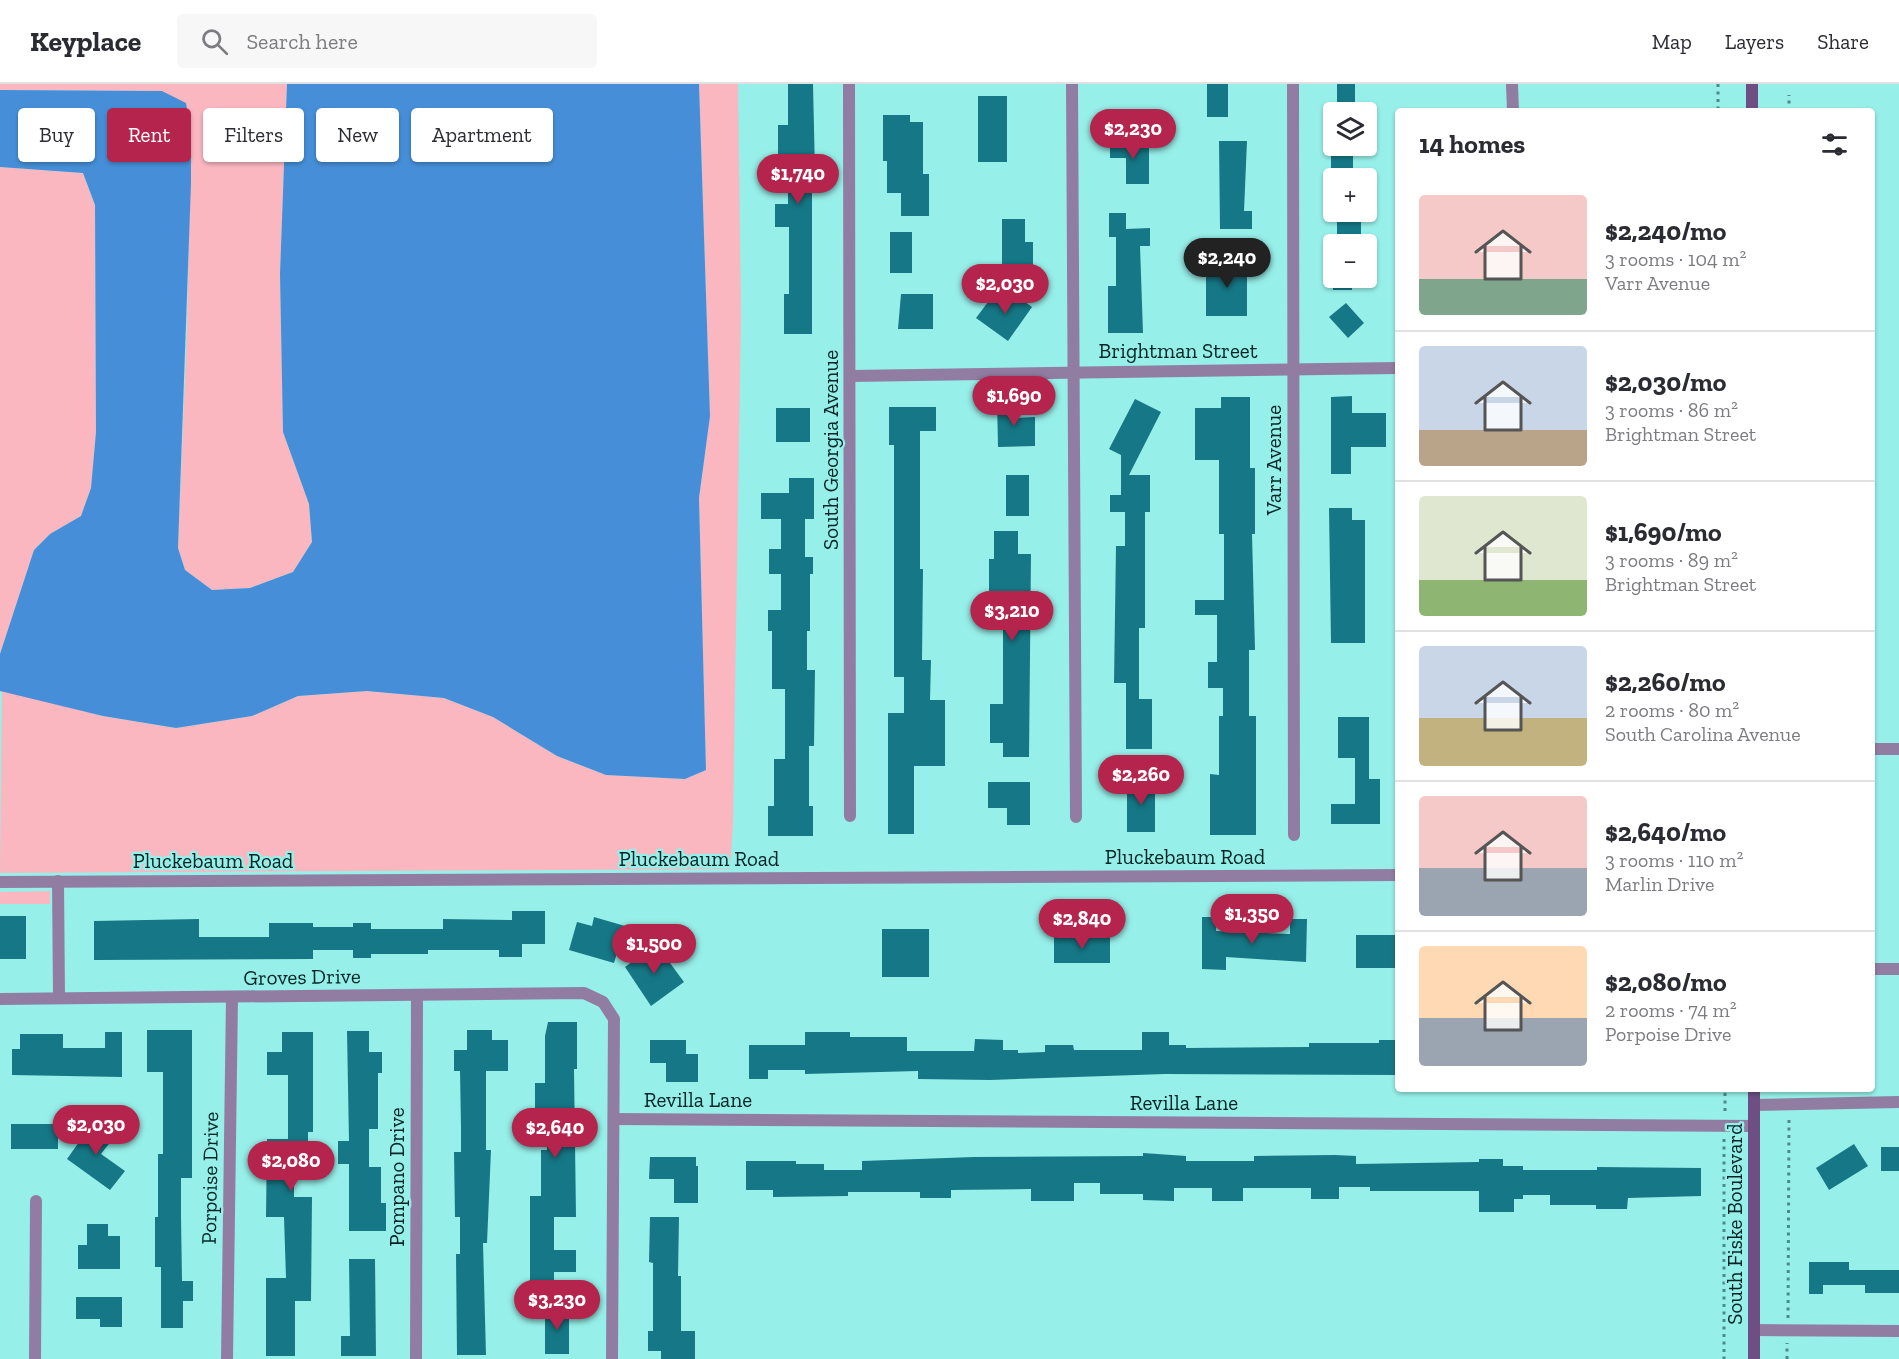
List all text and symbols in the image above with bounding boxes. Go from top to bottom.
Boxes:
search box [177,14,597,68]
text: Keyplace [30,25,141,58]
icon: search [198,25,231,58]
text: Search here [246,28,358,55]
text: Map [1652,29,1692,54]
text: Layers [1725,29,1784,54]
text: Share [1817,29,1869,54]
map controls [1323,102,1377,288]
button: layers [1323,102,1377,156]
chip: Buy [18,108,95,162]
chip: Rent [107,108,191,162]
chip: Filters [203,108,304,162]
chip: New [316,108,399,162]
chip: Apartment [411,108,553,162]
pin: $2,230 [1084,109,1182,160]
text: $2,230 [1104,116,1162,140]
text: 14 homes [1419,128,1525,160]
icon: filters [1818,128,1851,161]
pin: $1,740 [749,154,847,205]
text: $1,740 [771,161,825,185]
button: + [1323,168,1377,222]
text: $2,240/mo [1605,215,1726,247]
icon: home [1467,219,1539,291]
button: − [1323,234,1377,288]
pin: $2,240 [1178,238,1276,289]
text: $2,240 [1198,245,1256,269]
text: 3 rooms · 104 m² [1605,247,1746,271]
pin: $2,030 [956,264,1054,315]
text: $2,030 [976,271,1034,295]
text: Varr Avenue [1605,271,1710,295]
street label: Brightman Street [1099,338,1258,363]
street label: South Georgia Avenue [818,350,843,550]
text: $2,030/mo [1605,366,1726,398]
icon: home [1467,370,1539,442]
pin: $1,690 [965,376,1063,427]
text: $1,690 [987,383,1042,407]
text: 3 rooms · 86 m² [1605,398,1738,422]
street label: Varr Avenue [1261,405,1286,516]
text: Brightman Street [1605,422,1756,446]
text: $1,690/mo [1605,516,1722,548]
icon: home [1467,520,1539,592]
text: 3 rooms · 89 m² [1605,548,1738,572]
text: Brightman Street [1605,572,1756,596]
pin: $3,210 [963,591,1061,642]
text: $3,210 [984,598,1040,622]
text: $2,260/mo [1605,666,1726,698]
icon: home [1467,670,1539,742]
text: 2 rooms · 80 m² [1605,698,1739,722]
text: South Carolina Avenue [1605,722,1801,746]
pin: $2,260 [1092,755,1190,806]
text: $2,260 [1112,762,1170,786]
text: $2,640/mo [1605,816,1726,848]
icon: home [1467,820,1539,892]
street label: Pluckebaum Road [1105,844,1266,869]
street label: Pluckebaum Road [619,846,780,871]
street label: Pluckebaum Road [133,848,294,873]
text: 3 rooms · 110 m² [1605,848,1743,872]
text: Marlin Drive [1605,872,1714,896]
pin: $1,350 [1203,894,1301,945]
pin: $2,840 [1033,899,1131,950]
text: $1,350 [1225,901,1279,925]
text: $2,840 [1053,906,1111,930]
pin: $1,500 [605,924,703,975]
text: $1,500 [626,931,682,955]
street label: Groves Drive [243,963,361,990]
text: $2,080/mo [1605,966,1727,998]
icon: home [1467,970,1539,1042]
text: 2 rooms · 74 m² [1605,998,1737,1022]
text: Porpoise Drive [1605,1022,1731,1046]
street label: Revilla Lane [644,1087,752,1112]
street label: Revilla Lane [1130,1090,1238,1115]
pin: $2,030 [47,1105,145,1156]
street label: Pompano Drive [384,1107,409,1247]
pin: $2,640 [506,1108,604,1159]
street label: Porpoise Drive [196,1111,223,1245]
text: $2,030 [67,1112,125,1136]
text: $2,640 [526,1115,584,1139]
street label: South Fiske Boulevard [1722,1123,1747,1325]
pin: $2,080 [242,1141,340,1192]
text: $2,080 [262,1148,320,1172]
pin: $3,230 [508,1280,606,1331]
text: $3,230 [528,1287,586,1311]

